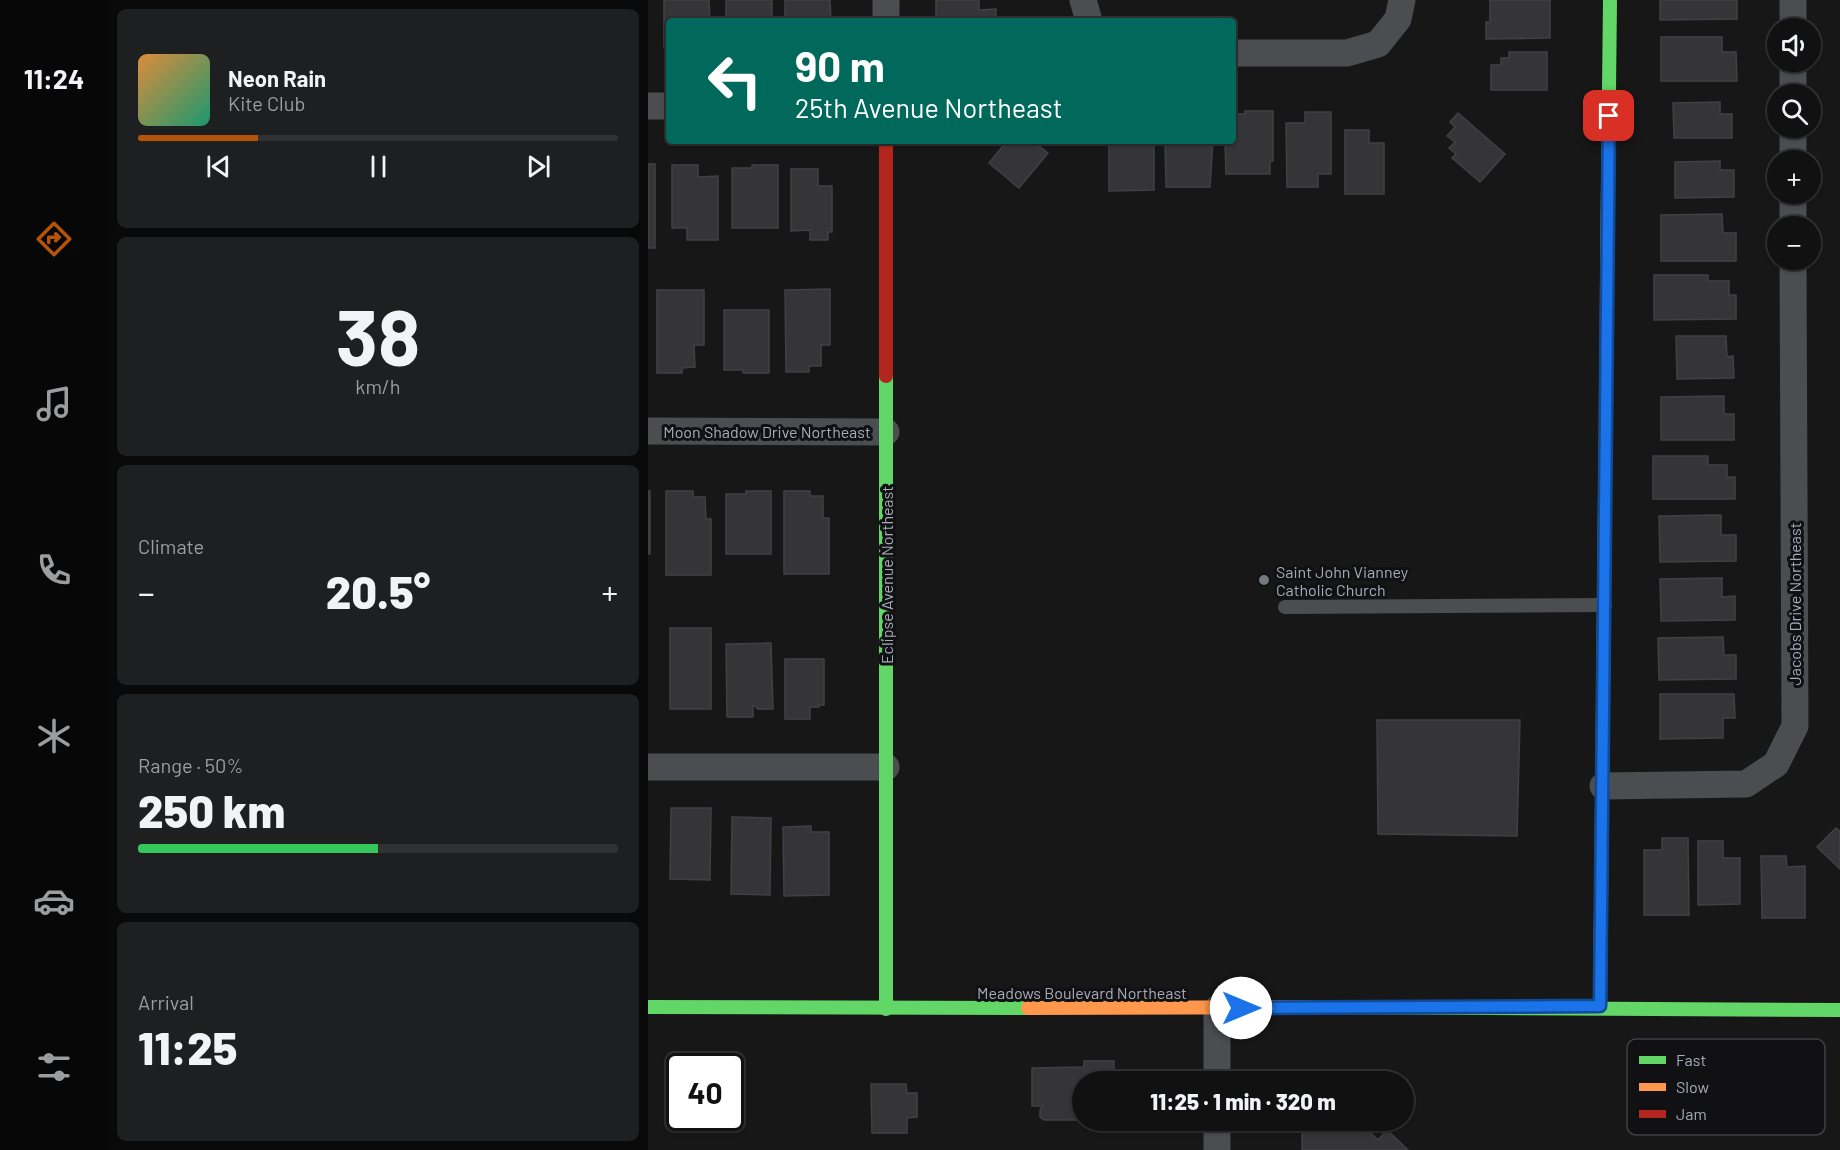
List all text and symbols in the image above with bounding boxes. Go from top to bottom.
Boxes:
map controls [1767,18,1821,270]
button: sound [1767,18,1821,72]
text: 90 m [795,40,885,90]
icon: left [696,42,774,120]
text: 11:24 [24,62,84,94]
text: Neon Rain [228,65,326,91]
button: search [1767,84,1821,138]
pin [1583,90,1634,141]
text: Kite Club [228,91,305,115]
text: 25th Avenue Northeast [795,91,1063,123]
icon: arrive [1592,99,1625,132]
icon: previous [202,150,235,183]
icon: pause [362,150,395,183]
icon: next [522,150,555,183]
button: + [1767,150,1821,204]
button: − [1767,216,1821,270]
icon: directions [33,218,75,260]
text: 38 [336,288,420,382]
text: km/h [355,374,401,398]
icon: music [33,383,75,425]
street label: Moon Shadow Drive Northeast [663,422,871,441]
street label: Eclipse Avenue Northeast [877,486,896,664]
street label: Jacobs Drive Northeast [1785,523,1804,685]
text: Climate [138,534,204,558]
icon: phone [33,549,75,591]
place label: Saint John Vianney Catholic Church [1276,562,1409,599]
text: 20.5° [326,564,430,618]
text: − [138,572,155,612]
text: + [602,572,618,612]
marker: Saint John Vianney Catholic Church [1257,573,1271,587]
icon: climate [33,715,75,757]
text: Range · 50% [138,753,243,777]
text: 250 km [138,783,285,837]
icon: car [33,880,75,922]
position arrow [1209,976,1273,1040]
street label: Meadows Boulevard Northeast [977,983,1187,1002]
text: Arrival [138,990,194,1014]
text: 11:25 [138,1020,237,1074]
legend [1627,1039,1825,1135]
icon: filters [33,1046,75,1088]
text: Fast [1676,1050,1706,1069]
speed limit sign: 40 [666,1053,744,1131]
text: Slow [1676,1077,1709,1096]
text: 11:25 · 1 min · 320 m [1150,1088,1336,1114]
text: Jam [1676,1104,1707,1123]

